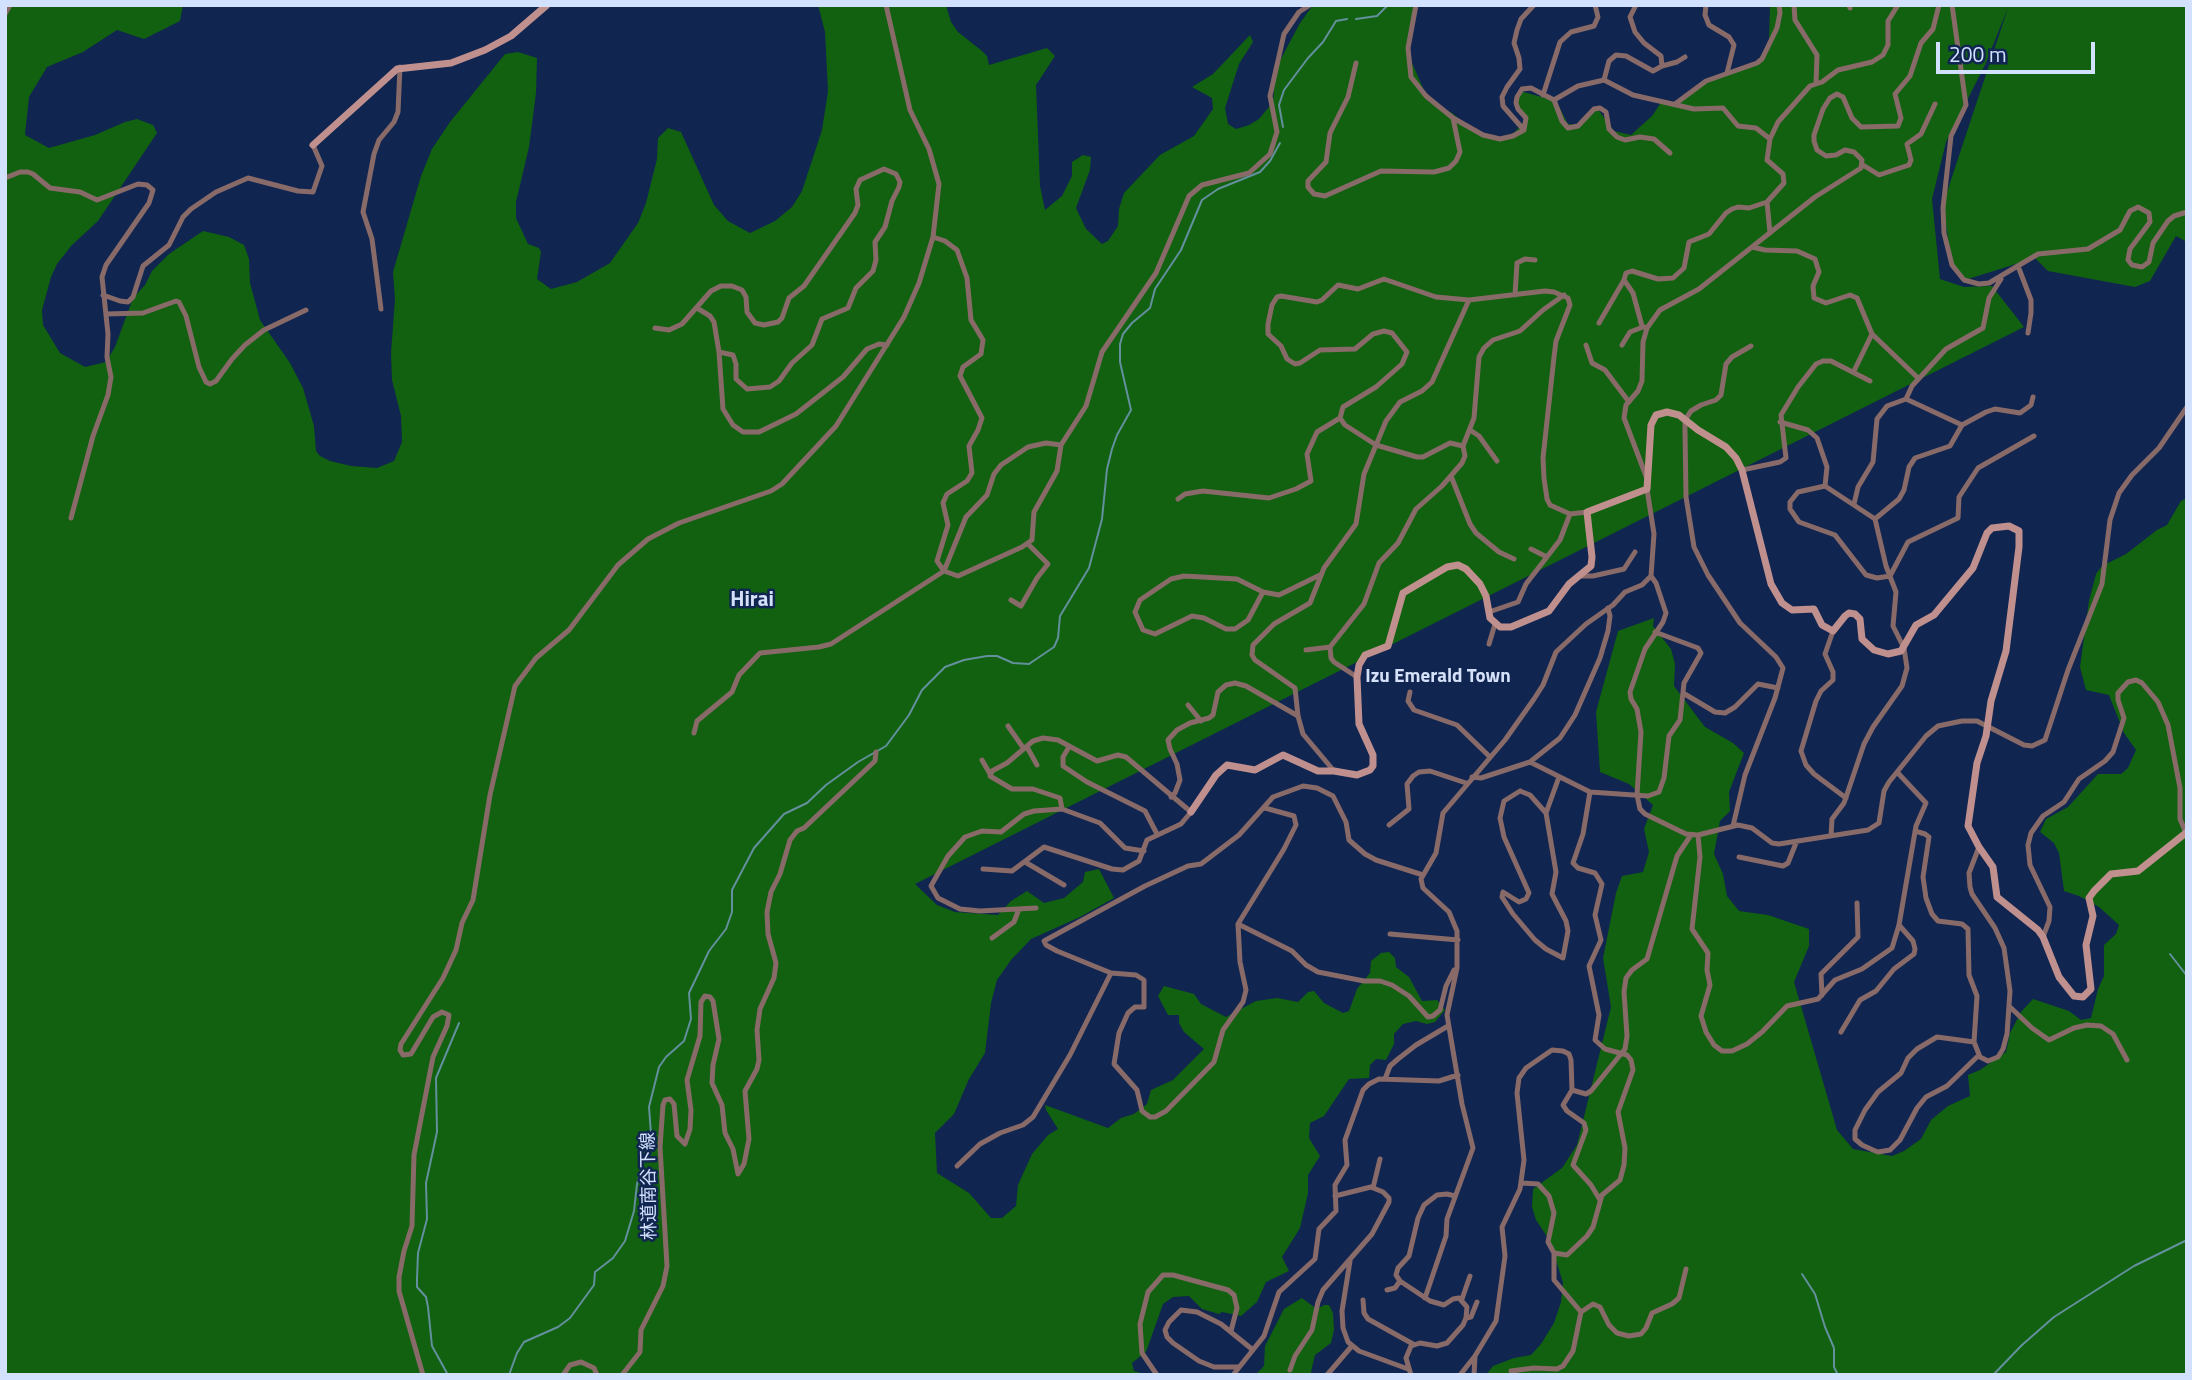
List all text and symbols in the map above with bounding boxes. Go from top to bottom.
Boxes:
scale bar [1940,28,2099,72]
text: 200 m [1949,38,2006,70]
district label: Hirai [730,588,774,614]
district label: Izu Emerald Town [1365,666,1511,688]
street label: 林道南谷下線 [638,1132,662,1240]

